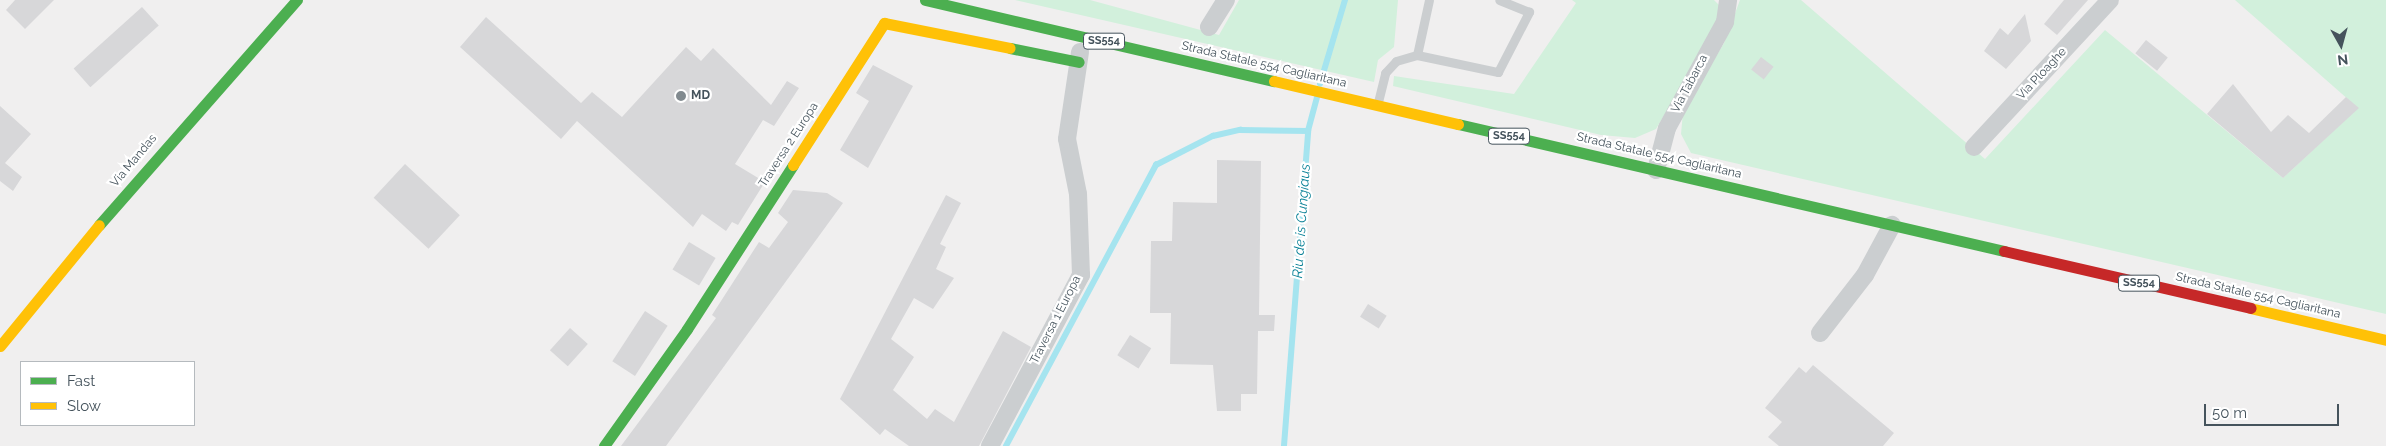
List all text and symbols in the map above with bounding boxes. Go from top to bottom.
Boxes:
north arrow [2316,20,2366,70]
road number: SS554 [1083,32,1125,49]
street label: Strada Statale 554 Cagliaritana [1180,39,1348,91]
street label: Via Ploaghe [2014,45,2070,103]
text: N [2337,51,2349,68]
street label: Via Tabarca [1669,52,1711,116]
place label: MD [691,89,710,103]
marker: MD [675,90,687,102]
street label: Traversa 2 Europa [756,100,822,190]
road number: SS554 [1488,128,1530,144]
street label: Strada Statale 554 Cagliaritana [1575,130,1743,182]
street label: Via Mandas [108,132,160,190]
water label: Riu de is Cungiaus [1289,163,1313,279]
street label: Strada Statale 554 Cagliaritana [2174,270,2342,322]
street label: Traversa 1 Europa [1028,273,1084,367]
road number: SS554 [2118,274,2160,292]
legend [20,361,195,426]
text: Fast [67,372,95,390]
scale bar [2206,394,2341,426]
text: Slow [67,397,101,415]
text: 50 m [2212,404,2247,422]

